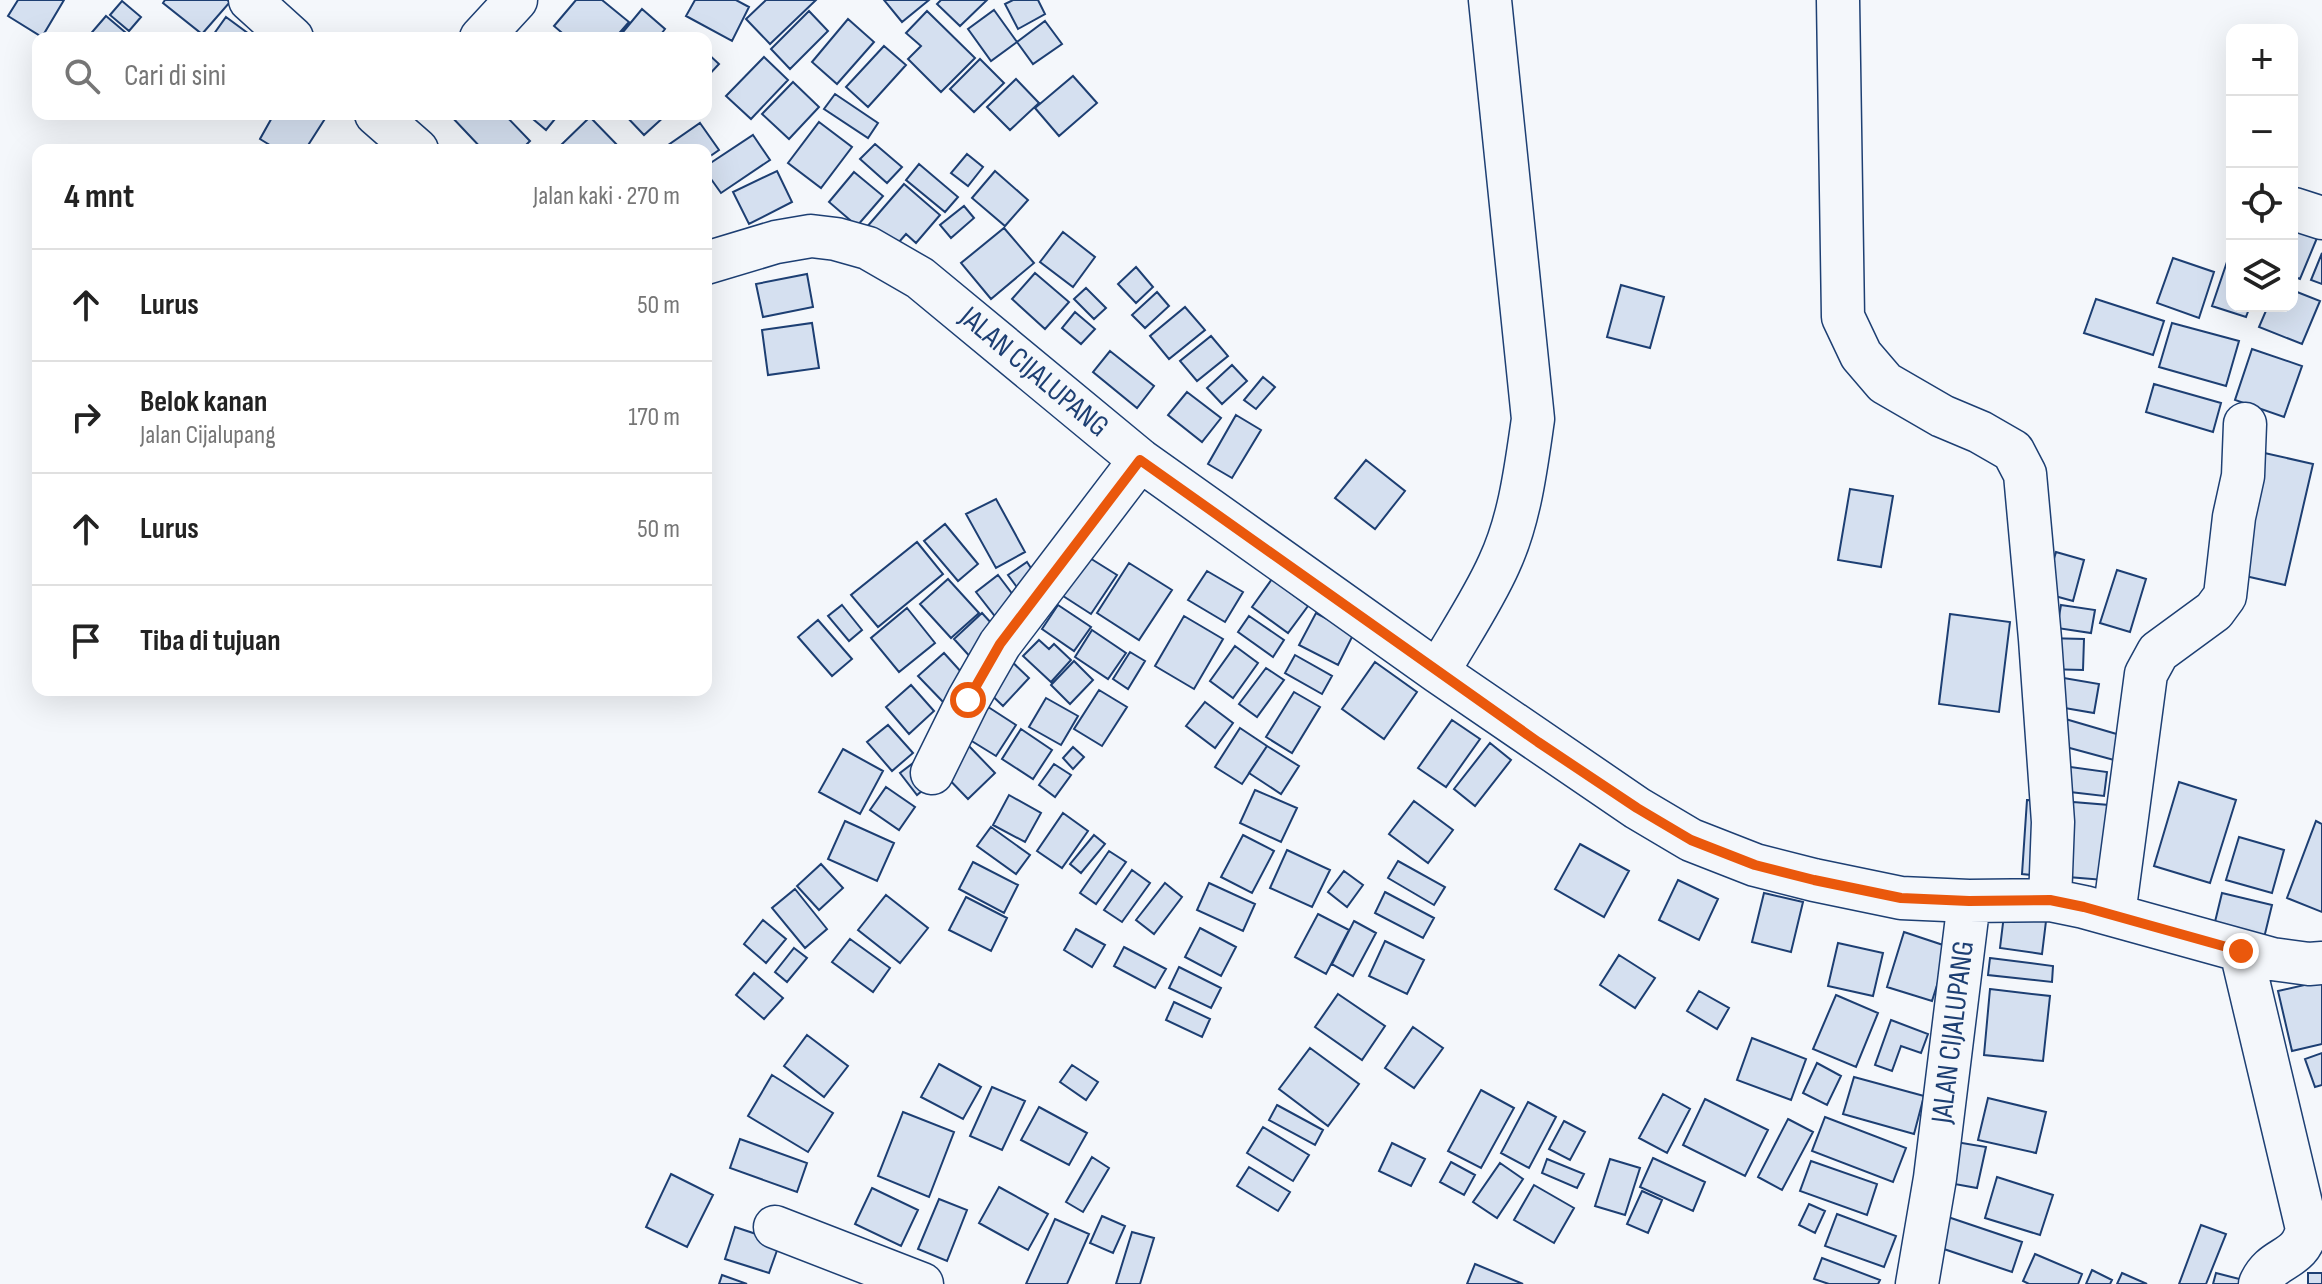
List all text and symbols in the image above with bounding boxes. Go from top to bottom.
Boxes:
map controls [2226,24,2298,312]
button: + [2226,24,2298,96]
search box [32,32,712,120]
icon: search [60,54,104,98]
text: Cari di sini [124,58,226,94]
button: − [2226,96,2298,168]
button: locate [2226,168,2298,240]
text: 4 mnt [64,176,134,217]
text: Jalan kaki · 270 m [533,181,680,212]
button: layers [2226,240,2298,312]
icon: ahead [64,283,108,327]
text: Lurus [140,287,199,323]
text: 50 m [637,290,680,321]
street label: JALAN CIJALUPANG [951,299,1116,445]
text: Belok kanan [140,384,267,420]
icon: right [64,395,108,439]
text: 170 m [628,402,680,433]
text: Jalan Cijalupang [140,420,276,451]
icon: ahead [64,507,108,551]
text: Lurus [140,511,199,547]
text: 50 m [637,514,680,545]
icon: arrive [64,619,108,663]
text: Tiba di tujuan [140,623,281,659]
route start [950,682,986,718]
route end [2223,933,2259,969]
street label: JALAN CIJALUPANG [1924,939,1982,1126]

